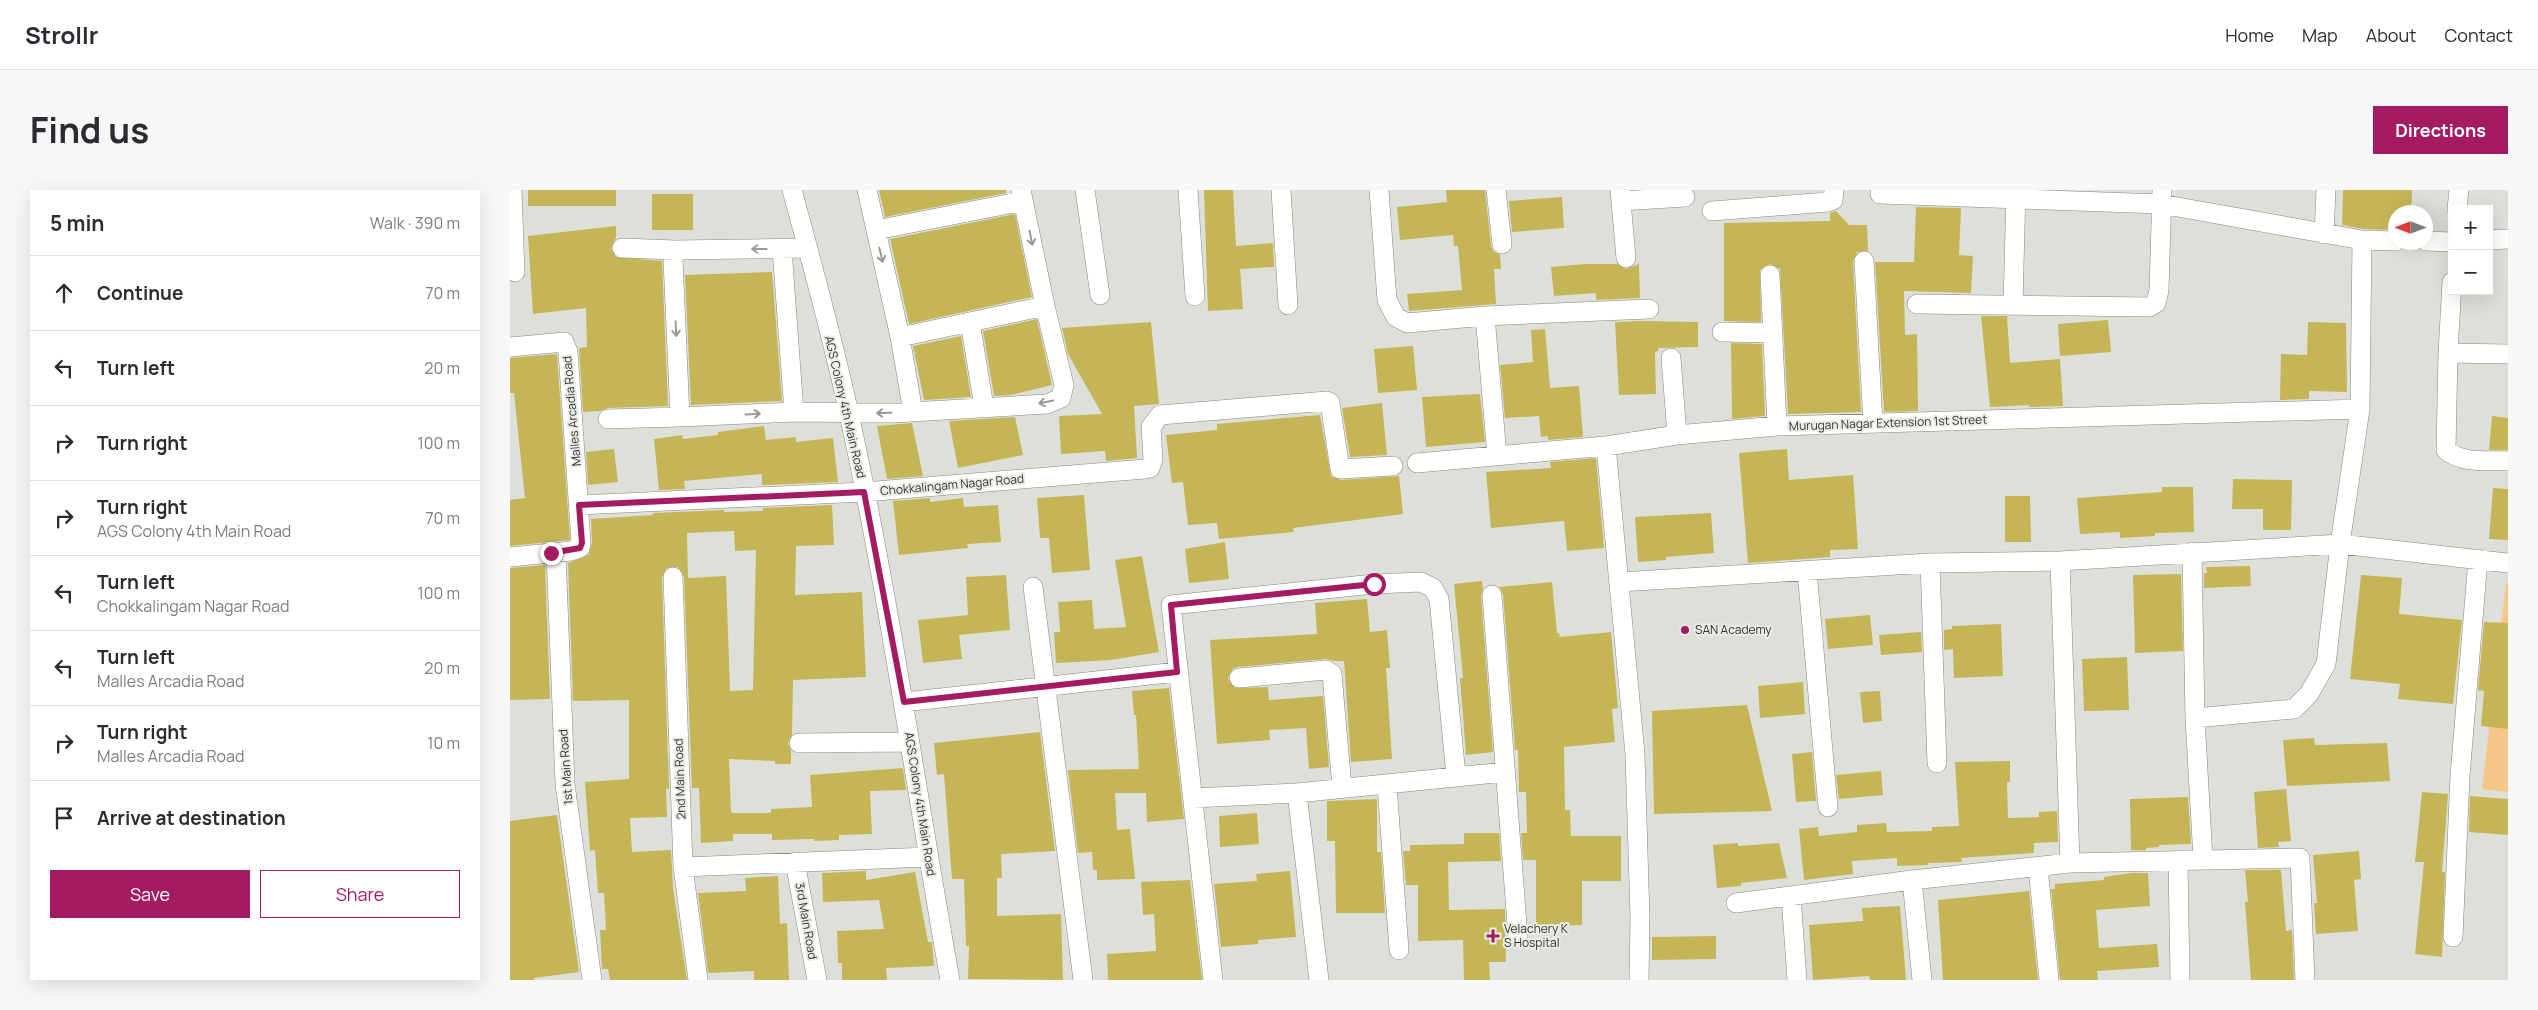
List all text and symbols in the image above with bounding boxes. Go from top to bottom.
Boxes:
text: Strollr [25,18,98,51]
text: Home [2225,23,2274,47]
text: Map [2302,23,2338,47]
text: About [2366,23,2416,47]
text: Contact [2444,23,2513,47]
text: Find us [30,106,149,154]
button: Directions [2373,106,2508,154]
north arrow [2388,205,2433,250]
map controls [2448,205,2493,295]
button: + [2448,205,2493,250]
text: 5 min [50,209,104,237]
text: Walk · 390 m [370,212,460,234]
one-way arrow [1027,229,1036,245]
one-way arrow [751,244,768,254]
one-way arrow [877,246,886,262]
button: − [2448,250,2493,295]
icon: ahead [50,279,78,307]
text: Continue [97,280,183,306]
text: 70 m [425,282,460,304]
one-way arrow [671,321,680,337]
street label: AGS Colony 4th Main Road [821,334,870,480]
icon: left [50,354,78,382]
text: Turn left [97,355,175,381]
street label: Malles Arcadia Road [558,355,585,467]
text: 20 m [424,357,460,379]
one-way arrow [1038,398,1054,408]
one-way arrow [876,408,892,418]
one-way arrow [745,409,761,418]
street label: Murugan Nagar Extension 1st Street [1789,411,1988,434]
icon: right [50,429,78,457]
text: Turn right [97,430,187,456]
text: 100 m [417,432,460,454]
street label: Chokkalingam Nagar Road [879,470,1025,499]
text: Turn right [97,494,187,520]
icon: right [50,504,78,532]
text: 70 m [425,507,460,529]
text: AGS Colony 4th Main Road [97,520,291,542]
route end [540,542,563,565]
text: Turn left [97,569,175,595]
route start [1363,573,1386,596]
icon: left [50,579,78,607]
text: 100 m [417,582,460,604]
text: Chokkalingam Nagar Road [97,595,289,617]
place label: SAN Academy [1695,621,1772,638]
marker: SAN Academy [1679,624,1691,636]
text: Turn left [97,644,175,670]
icon: left [50,654,78,682]
text: 20 m [424,657,460,679]
text: Malles Arcadia Road [97,670,244,692]
text: Turn right [97,719,187,745]
icon: right [50,729,78,757]
street label: 1st Main Road [554,729,577,805]
street label: AGS Colony 4th Main Road [901,731,940,877]
text: 10 m [427,732,460,754]
street label: 2nd Main Road [670,738,689,820]
text: Malles Arcadia Road [97,745,244,767]
icon: arrive [50,804,78,832]
text: Arrive at destination [97,805,286,831]
button: Save [50,870,250,918]
button: Share [260,870,460,918]
street label: 3rd Main Road [791,881,822,961]
place label: Velachery K S Hospital [1504,920,1569,951]
marker: Velachery K S Hospital [1486,929,1500,943]

